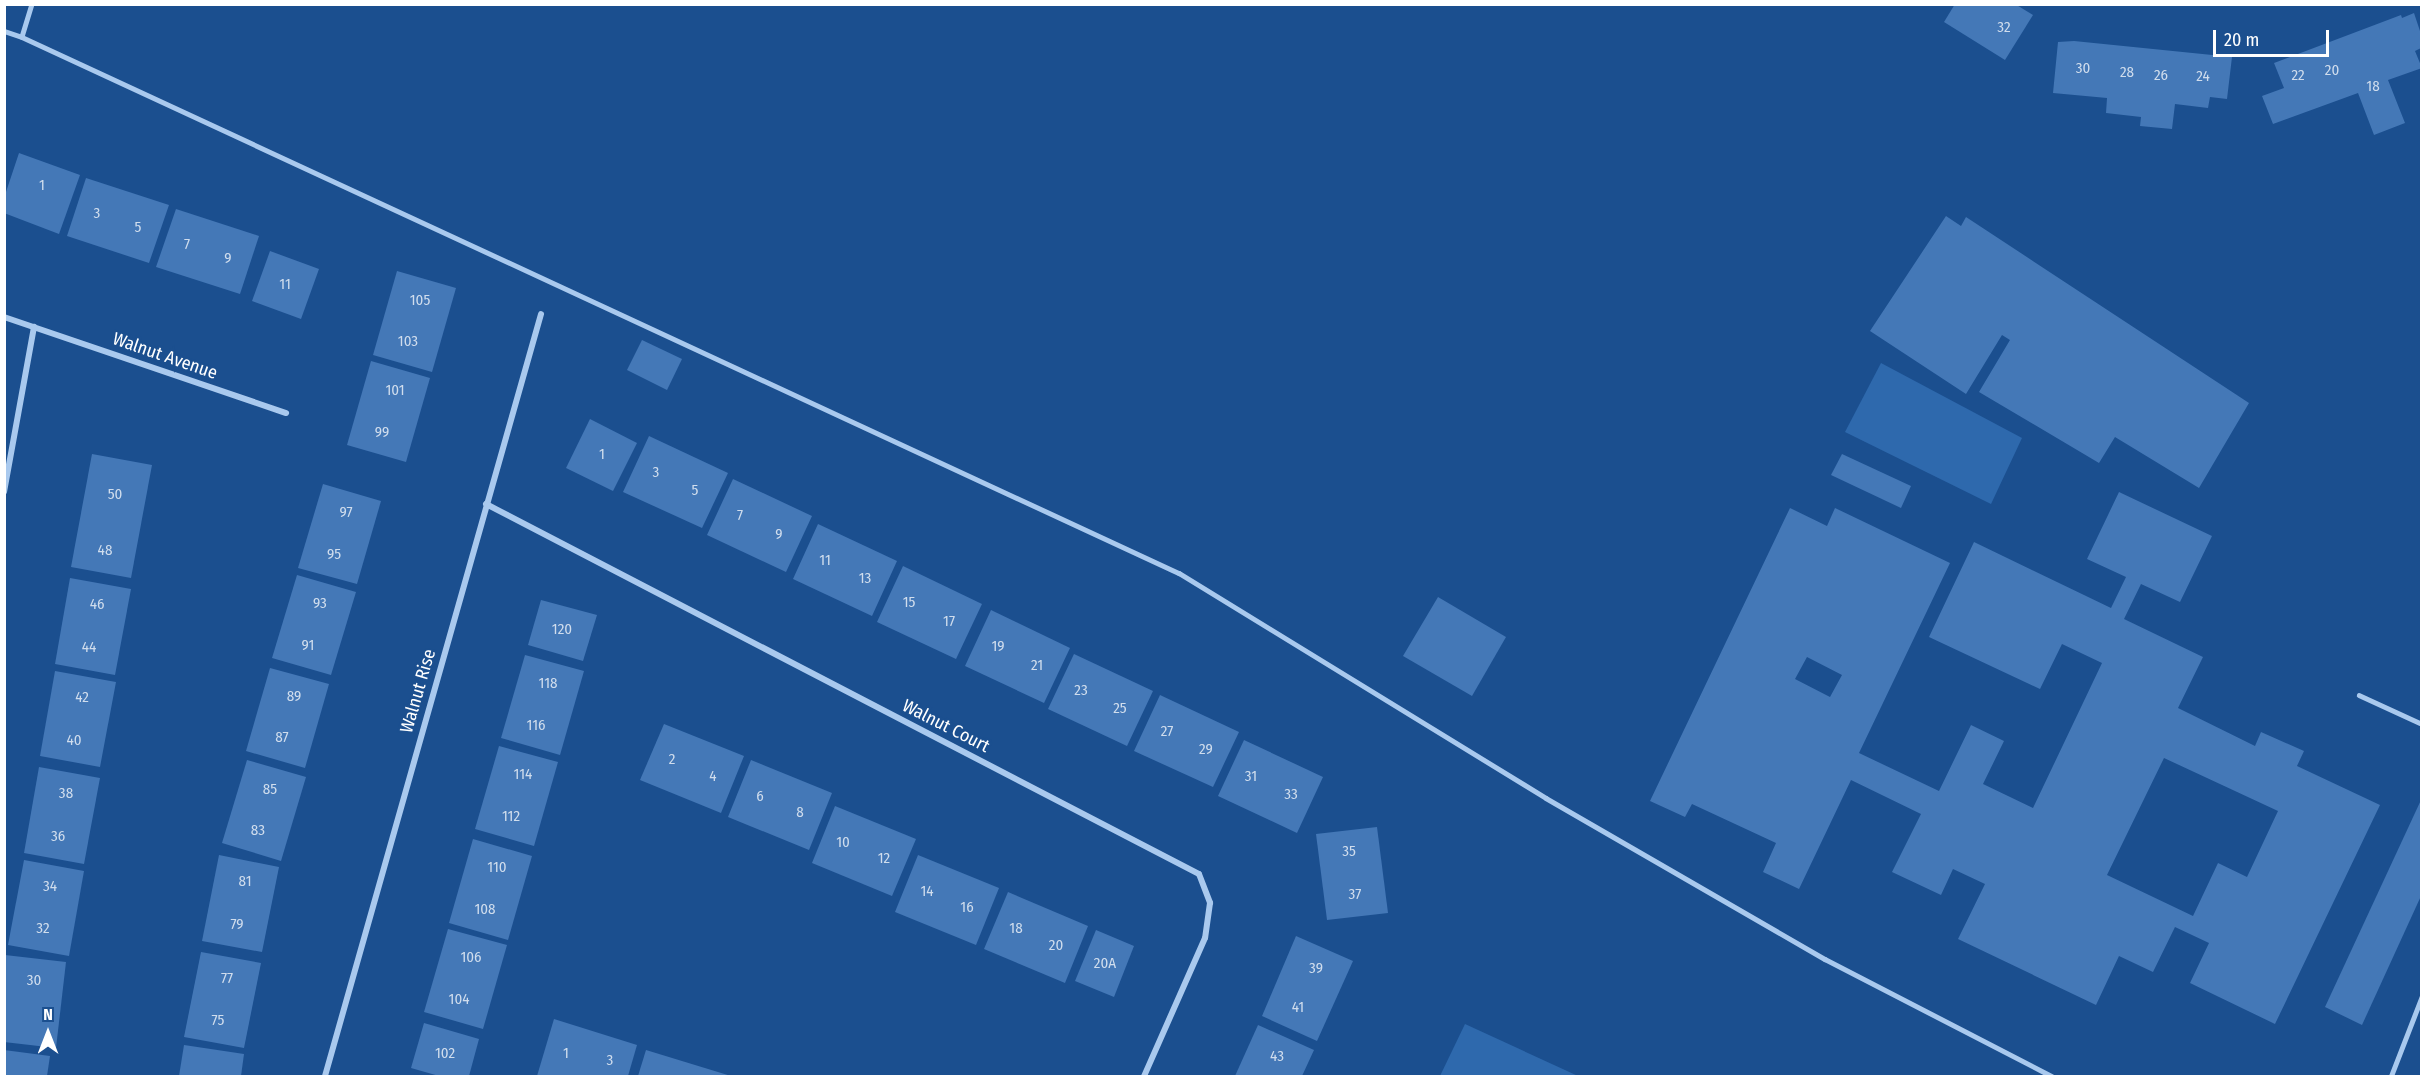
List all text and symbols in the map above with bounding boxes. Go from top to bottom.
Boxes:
scale bar [2216,18,2332,56]
house number: 32 [1997,19,2011,37]
text: 20 m [2224,29,2259,51]
house number: 30 [2076,60,2090,78]
house number: 20 [2325,62,2339,80]
house number: 28 [2120,64,2134,82]
house number: 26 [2154,67,2168,85]
house number: 22 [2291,67,2305,85]
house number: 24 [2196,68,2210,86]
house number: 18 [2366,78,2380,96]
house number: 1 [39,177,45,195]
house number: 3 [94,205,100,223]
house number: 5 [135,219,141,237]
house number: 7 [184,236,190,254]
house number: 9 [224,250,232,268]
house number: 11 [279,276,291,294]
house number: 105 [410,292,430,310]
street label: Walnut Avenue [110,328,220,384]
house number: 103 [398,333,418,351]
house number: 101 [385,382,405,400]
house number: 99 [375,424,389,442]
house number: 1 [599,446,605,464]
house number: 3 [653,464,659,482]
house number: 5 [692,482,698,500]
house number: 50 [108,486,122,504]
house number: 97 [339,504,353,522]
house number: 7 [737,507,743,525]
house number: 9 [775,526,783,544]
house number: 48 [98,542,112,560]
house number: 95 [327,546,341,564]
house number: 11 [819,552,831,570]
house number: 13 [859,570,871,588]
house number: 15 [903,594,915,612]
house number: 93 [313,595,327,613]
house number: 46 [90,596,104,614]
house number: 17 [943,613,955,631]
house number: 120 [552,621,572,639]
house number: 91 [302,637,314,655]
house number: 19 [991,638,1005,656]
house number: 44 [82,639,96,657]
street label: Walnut Rise [396,647,440,735]
house number: 21 [1031,657,1043,675]
house number: 118 [539,675,557,693]
house number: 23 [1074,682,1088,700]
house number: 89 [287,688,301,706]
house number: 42 [75,689,89,707]
street label: Walnut Court [899,695,993,757]
house number: 25 [1113,700,1127,718]
house number: 116 [527,717,545,735]
house number: 27 [1161,723,1173,741]
house number: 87 [275,729,289,747]
house number: 40 [66,732,82,750]
house number: 29 [1199,741,1213,759]
house number: 2 [669,751,675,769]
house number: 114 [514,766,532,784]
house number: 4 [709,768,717,786]
house number: 31 [1245,768,1257,786]
house number: 85 [263,781,277,799]
house number: 38 [59,785,73,803]
house number: 33 [1284,786,1298,804]
house number: 6 [756,788,764,806]
house number: 8 [796,804,804,822]
house number: 112 [502,808,520,826]
house number: 83 [251,822,265,840]
house number: 36 [51,828,65,846]
house number: 10 [836,834,850,852]
house number: 35 [1342,843,1356,861]
house number: 12 [878,850,890,868]
house number: 110 [487,859,507,877]
house number: 81 [239,873,251,891]
house number: 34 [43,878,57,896]
house number: 14 [920,883,934,901]
house number: 37 [1349,886,1361,904]
house number: 16 [960,899,974,917]
house number: 108 [474,901,496,919]
house number: 79 [230,916,244,934]
house number: 32 [36,920,50,938]
house number: 18 [1009,920,1023,938]
house number: 20 [1049,937,1063,955]
house number: 106 [460,949,482,967]
house number: 20A [1094,955,1116,973]
house number: 39 [1309,960,1323,978]
house number: 77 [221,970,233,988]
house number: 30 [27,972,41,990]
house number: 104 [449,991,469,1009]
house number: 41 [1292,999,1304,1017]
north arrow [18,1003,78,1063]
text: N [43,1005,53,1024]
house number: 75 [212,1012,224,1030]
house number: 102 [435,1045,455,1063]
house number: 1 [563,1045,569,1063]
house number: 43 [1270,1048,1284,1066]
house number: 3 [607,1052,613,1070]

